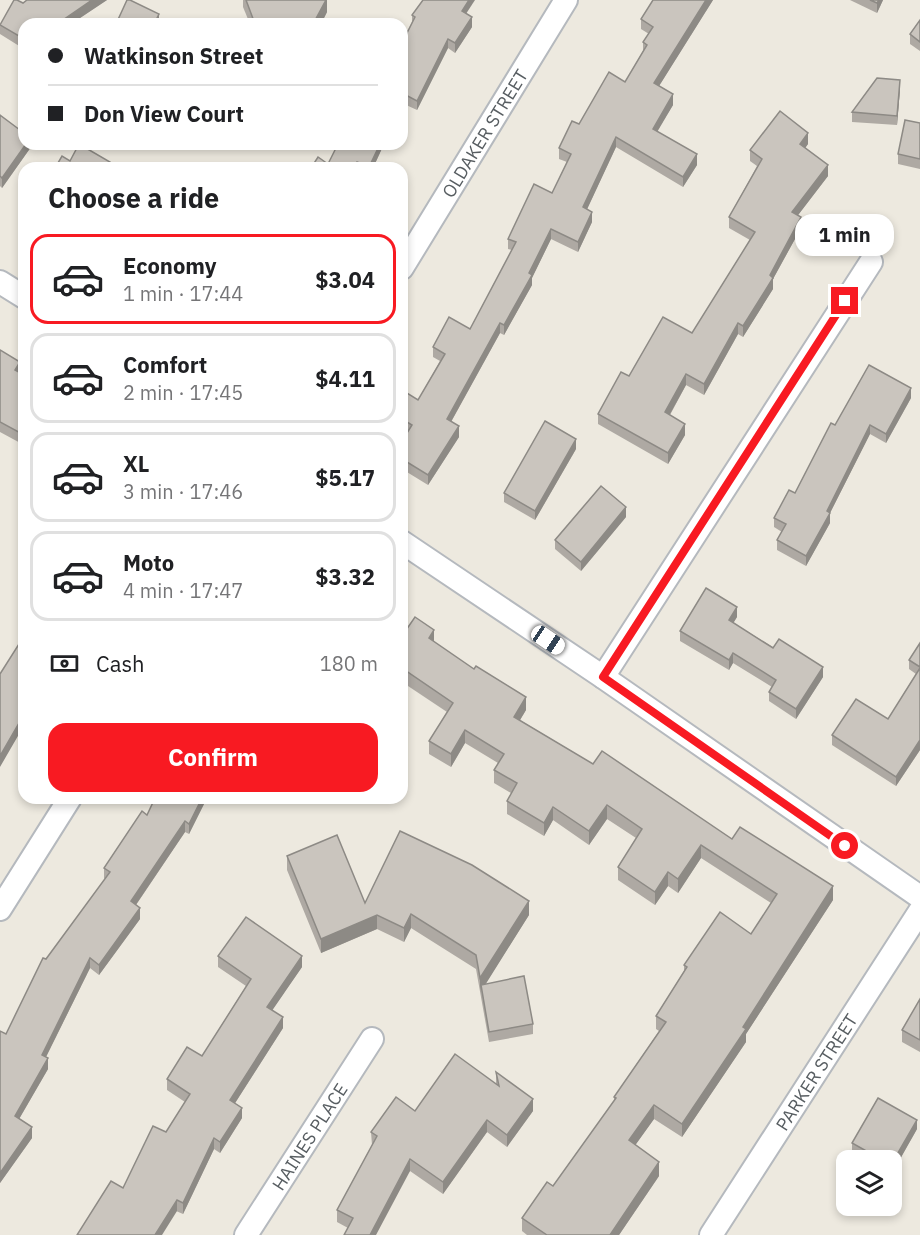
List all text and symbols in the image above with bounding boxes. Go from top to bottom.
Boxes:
text: Watkinson Street [84,41,263,70]
street label: OLDAKER STREET [436,65,532,202]
text: Don View Court [84,99,244,128]
text: Choose a ride [48,180,219,215]
callout: 1 min [796,214,894,256]
text: 1 min [818,221,871,248]
text: Economy [123,251,217,280]
icon: car [51,252,105,306]
text: $3.04 [315,265,375,294]
text: 1 min · 17:44 [123,280,243,307]
route end [831,287,858,314]
text: Comfort [123,350,207,379]
icon: car [51,351,105,405]
text: $4.11 [315,364,375,393]
text: 2 min · 17:45 [123,379,243,406]
text: XL [123,449,149,478]
icon: car [51,450,105,504]
text: $5.17 [315,463,375,492]
text: 3 min · 17:46 [123,478,243,505]
text: Moto [123,548,174,577]
icon: car [51,549,105,603]
text: $3.32 [315,562,375,591]
text: 4 min · 17:47 [123,577,243,604]
car [528,622,568,658]
icon: cash [48,647,81,680]
text: Cash [96,649,145,678]
text: 180 m [320,650,378,677]
button: Confirm [48,723,378,792]
route start [831,832,858,859]
street label: PARKER STREET [770,1009,862,1135]
street label: HAINES PLACE [266,1079,352,1194]
map controls [836,1150,902,1216]
button: layers [836,1150,902,1216]

